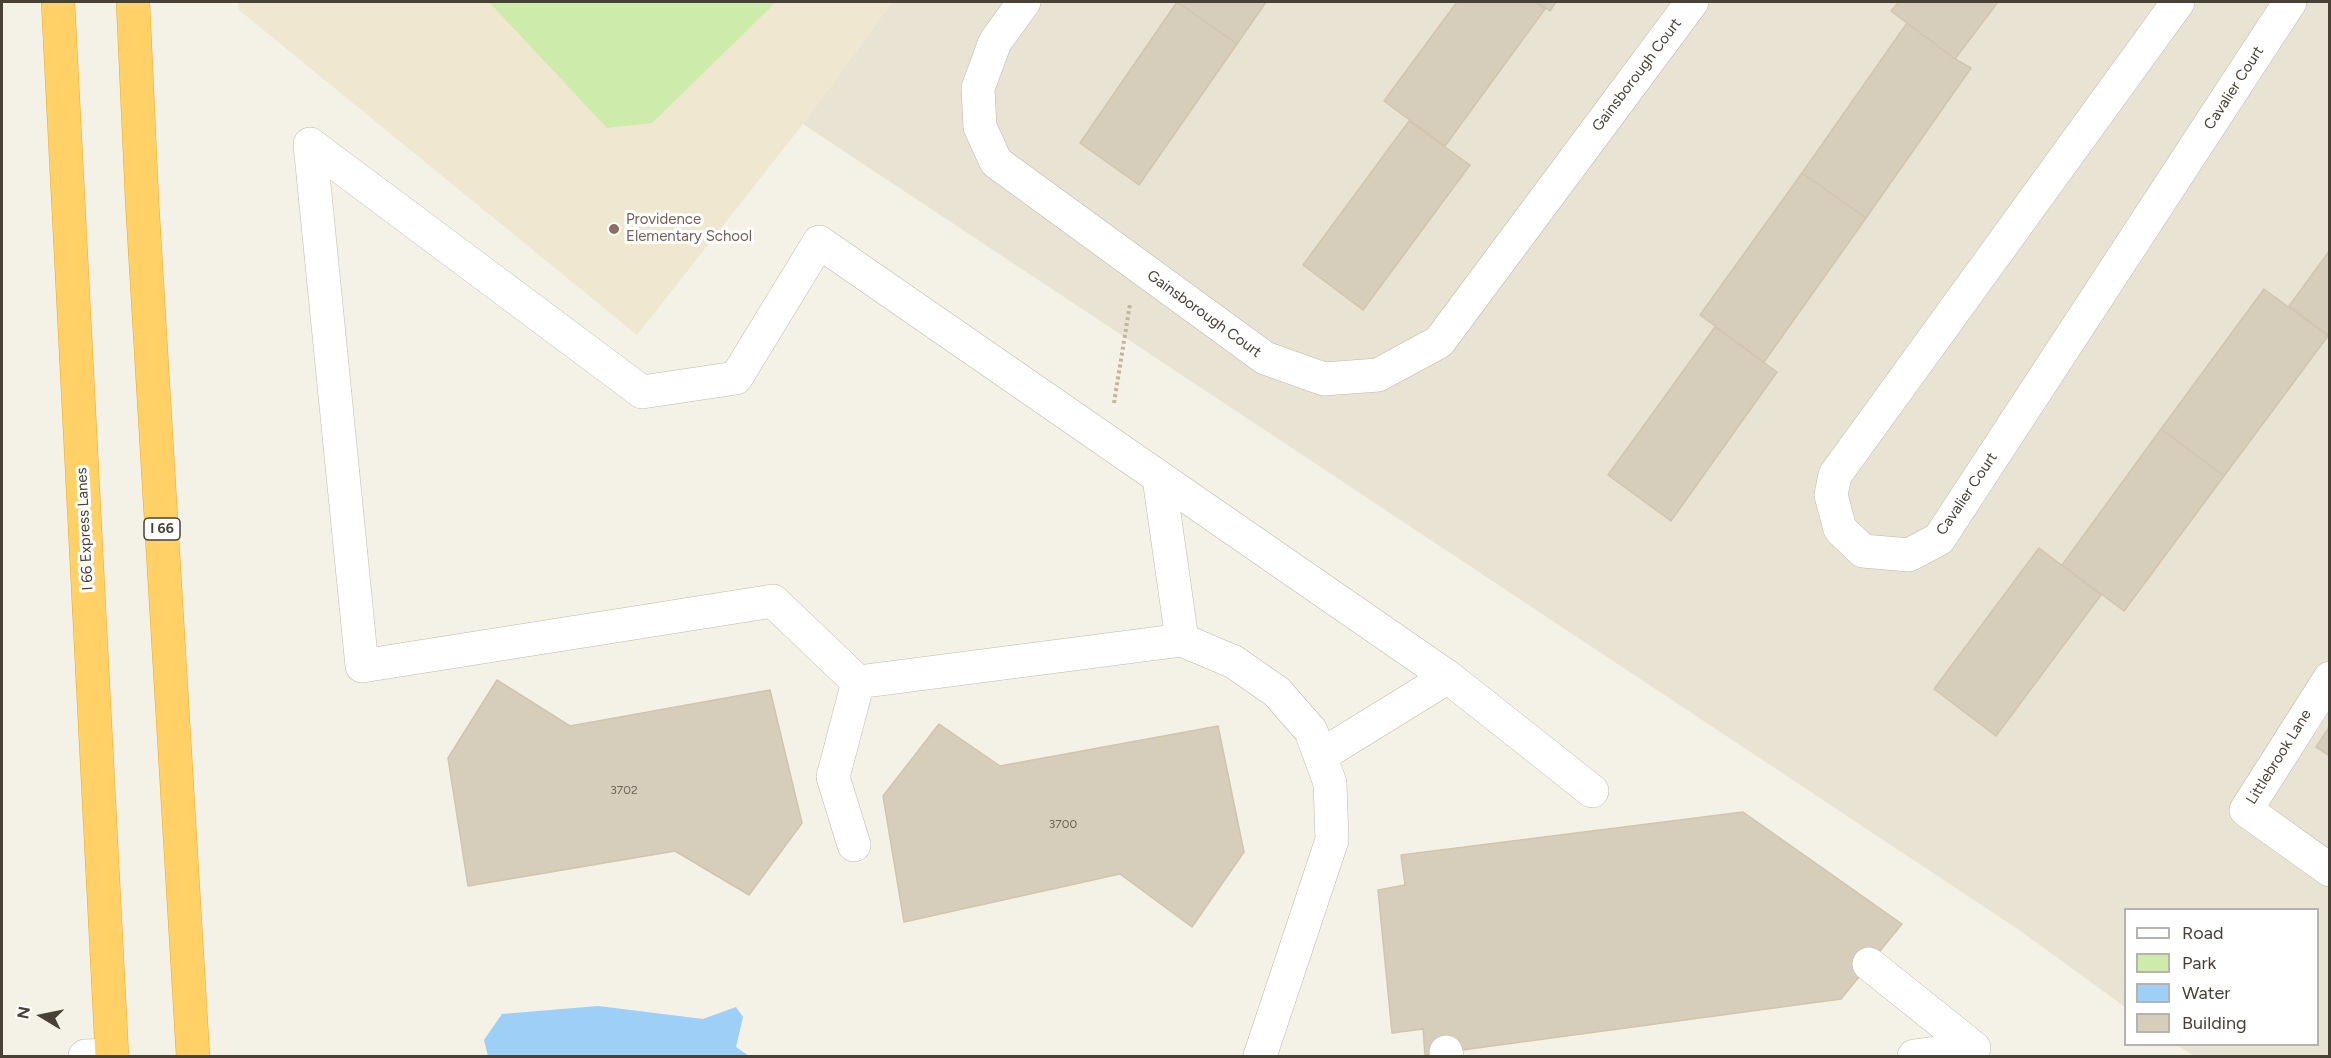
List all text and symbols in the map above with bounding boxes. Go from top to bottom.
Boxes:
street label: Gainsborough Court [1589,15,1685,135]
street label: Cavalier Court [2200,43,2268,133]
place label: Providence Elementary School [626,211,752,246]
marker: Providence Elementary School [607,222,621,236]
street label: Gainsborough Court [1143,266,1265,362]
street label: Cavalier Court [1933,449,2001,539]
street label: I 66 Express Lanes [73,467,97,591]
road number: I 66 [144,518,180,540]
street label: Littlebrook Lane [2243,706,2315,808]
house number: 3702 [610,783,638,797]
house number: 3700 [1049,817,1077,831]
legend [2124,908,2319,1046]
text: Road [2182,922,2223,944]
text: Park [2182,952,2216,974]
text: Water [2182,982,2230,1004]
north arrow [12,986,72,1046]
text: N [13,1005,34,1021]
text: Building [2182,1012,2247,1034]

